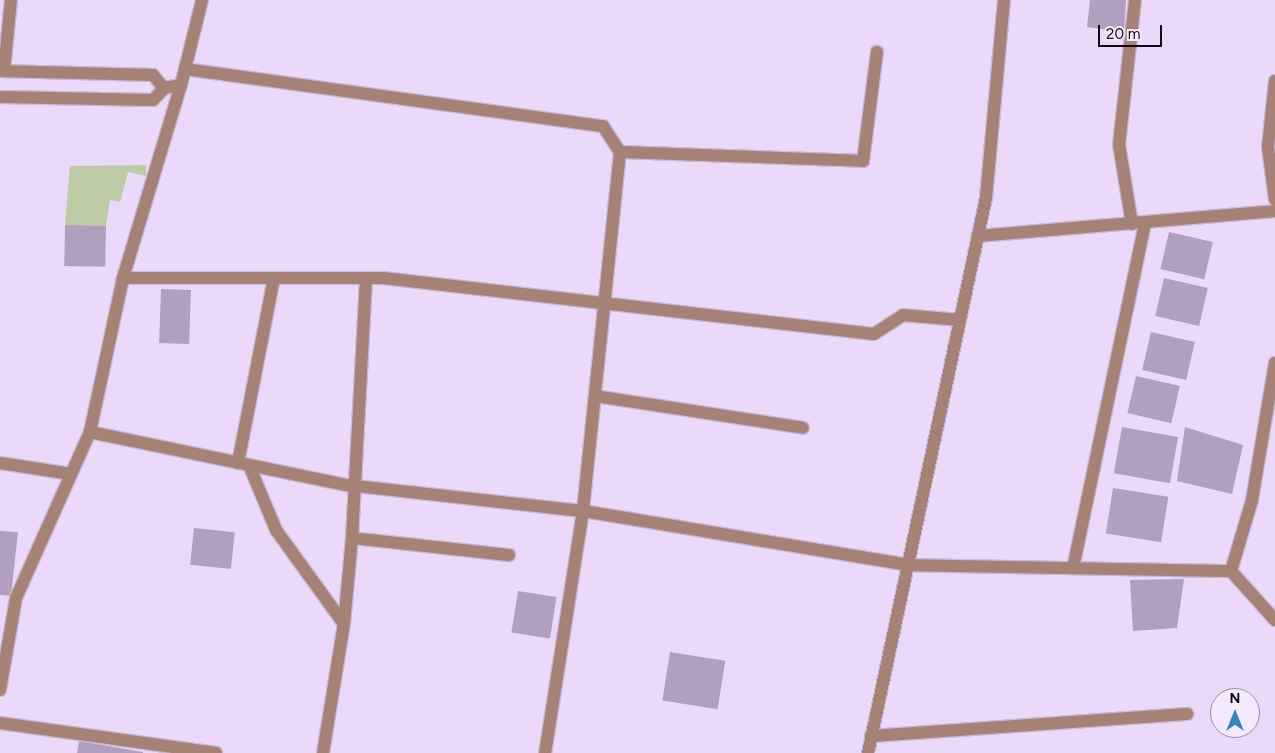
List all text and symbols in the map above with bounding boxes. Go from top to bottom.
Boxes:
scale bar [1100,15,1164,47]
text: 20 m [1106,25,1140,43]
north arrow [1210,688,1260,738]
text: N [1230,690,1240,707]

